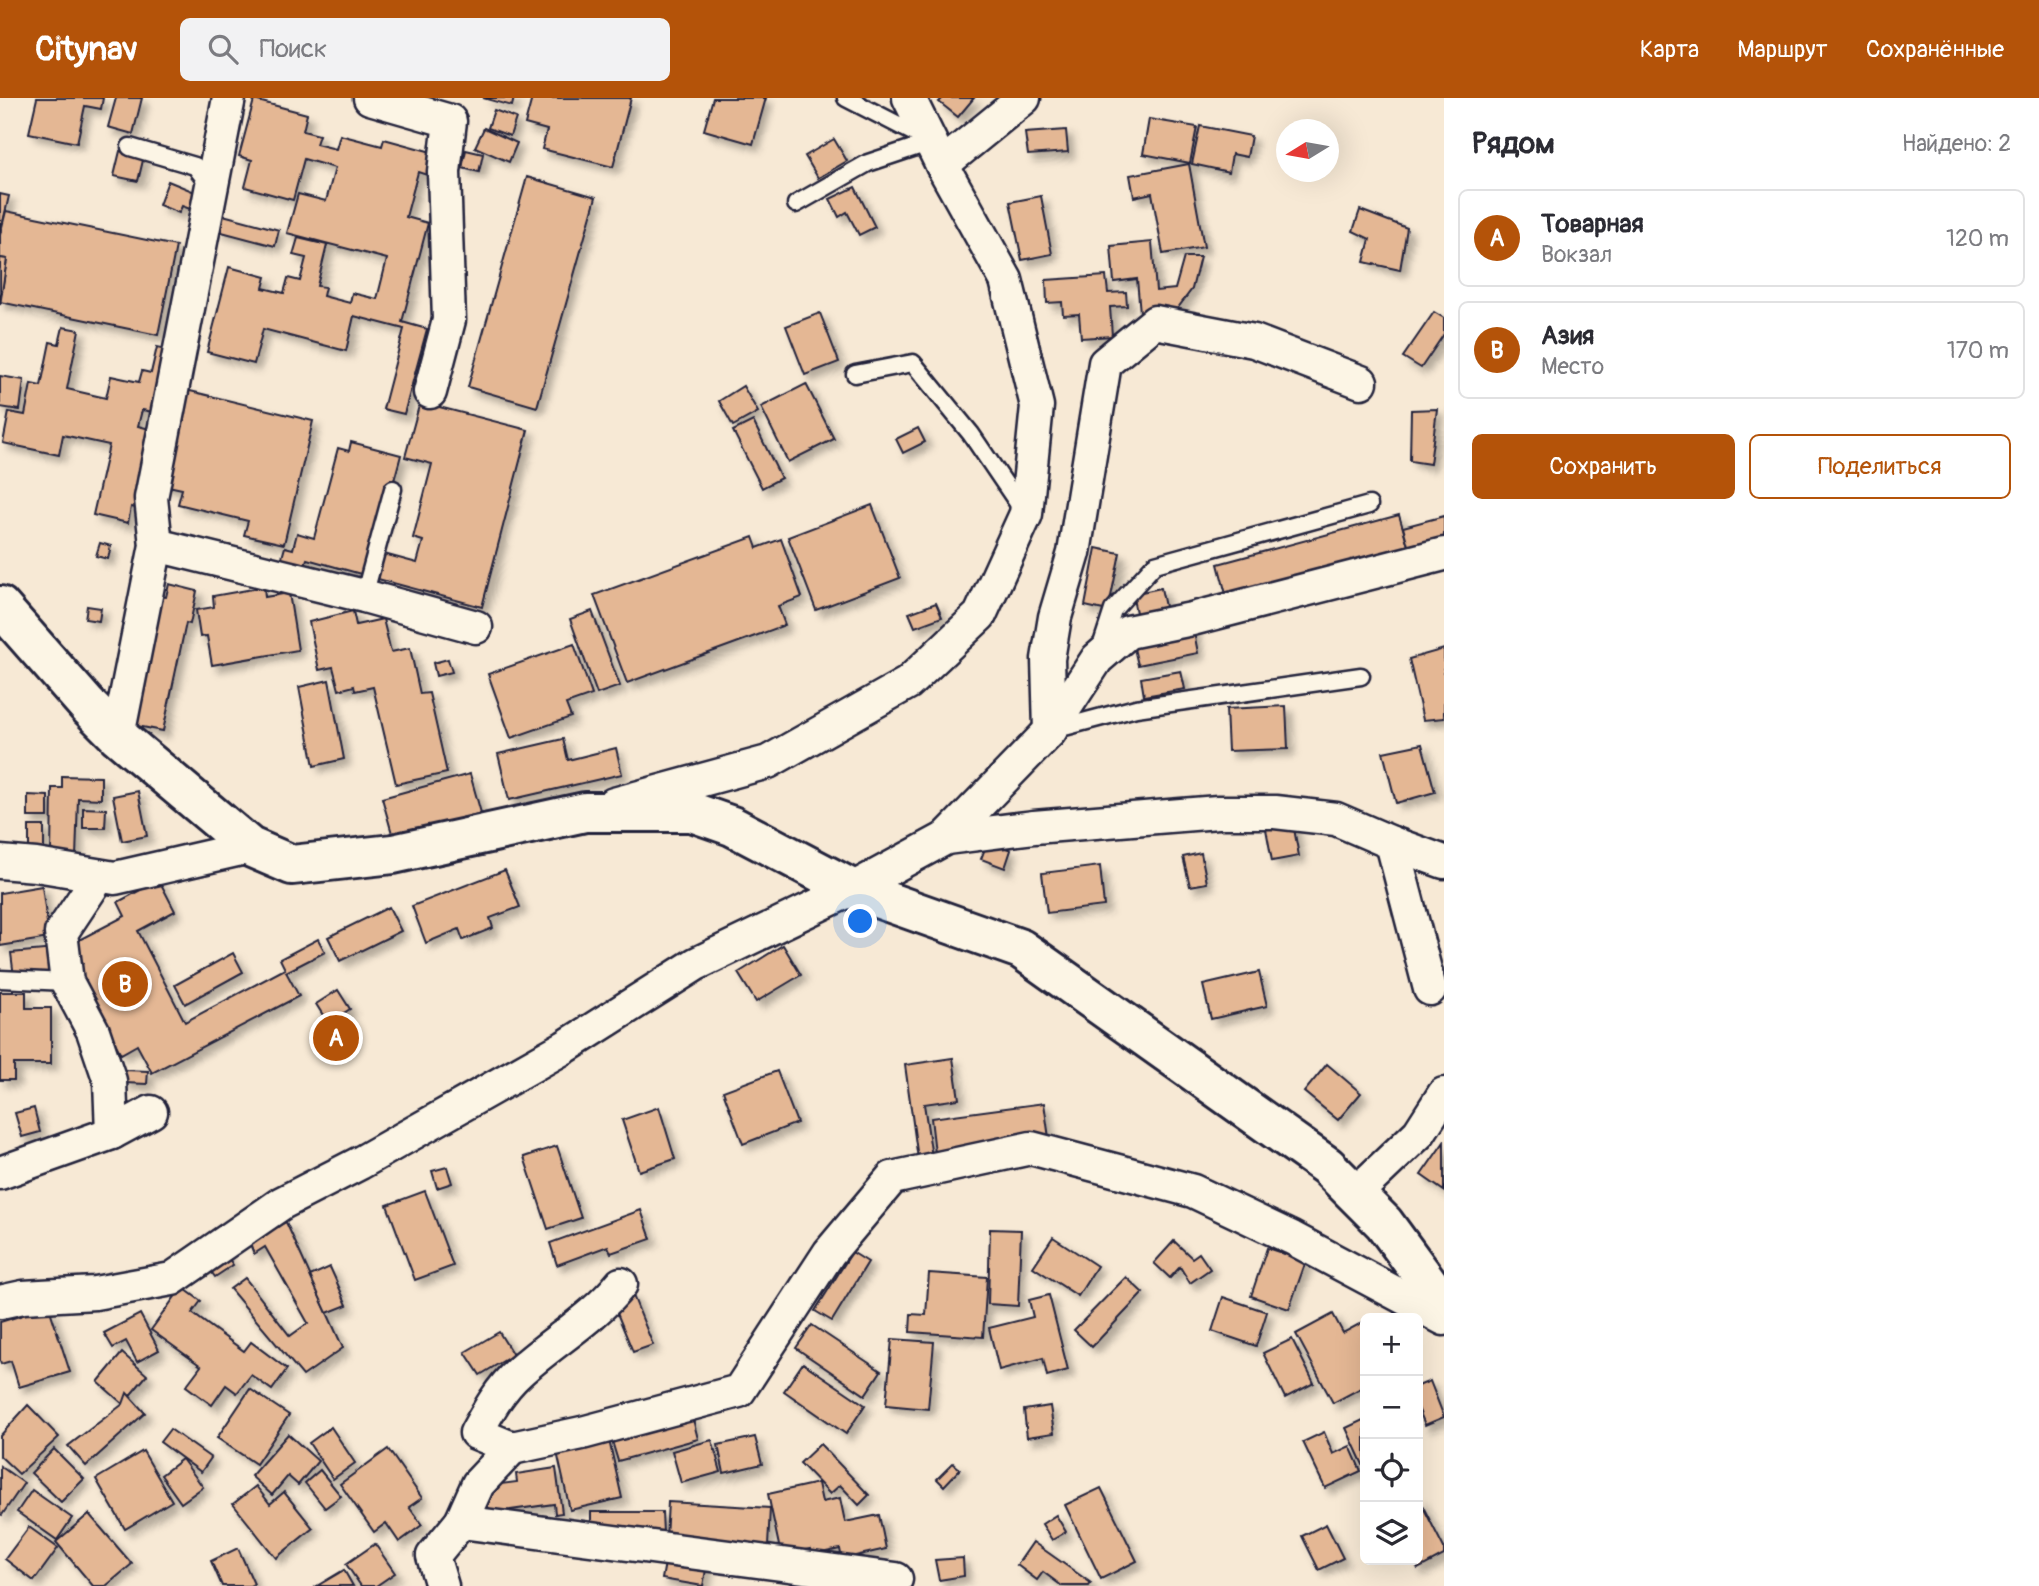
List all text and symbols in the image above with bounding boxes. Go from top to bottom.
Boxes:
search box [180,18,670,81]
text: Citynav [35,29,138,70]
icon: search [204,30,242,68]
text: Поиск [260,33,327,65]
text: Карта [1640,35,1699,64]
text: Маршрут [1737,35,1828,64]
text: Сохранённые [1866,35,2004,64]
north arrow [1276,119,1339,182]
text: Рядом [1472,125,1555,162]
text: Найдено: 2 [1902,129,2011,158]
text: Товарная [1541,208,1644,240]
text: A [1490,224,1504,253]
text: 120 m [1946,224,2009,253]
text: Вокзал [1541,240,1612,269]
text: Азия [1541,320,1594,352]
text: B [1490,336,1504,365]
text: 170 m [1947,336,2009,365]
text: Место [1541,352,1604,381]
button: Сохранить [1472,434,1735,499]
button: Поделиться [1749,434,2011,499]
your location [843,904,877,938]
pin: B [102,958,148,1010]
pin: A [313,1012,359,1064]
map controls [1360,1313,1423,1565]
button: + [1360,1313,1423,1376]
button: − [1360,1376,1423,1439]
button: locate [1360,1439,1423,1502]
button: layers [1360,1502,1423,1565]

